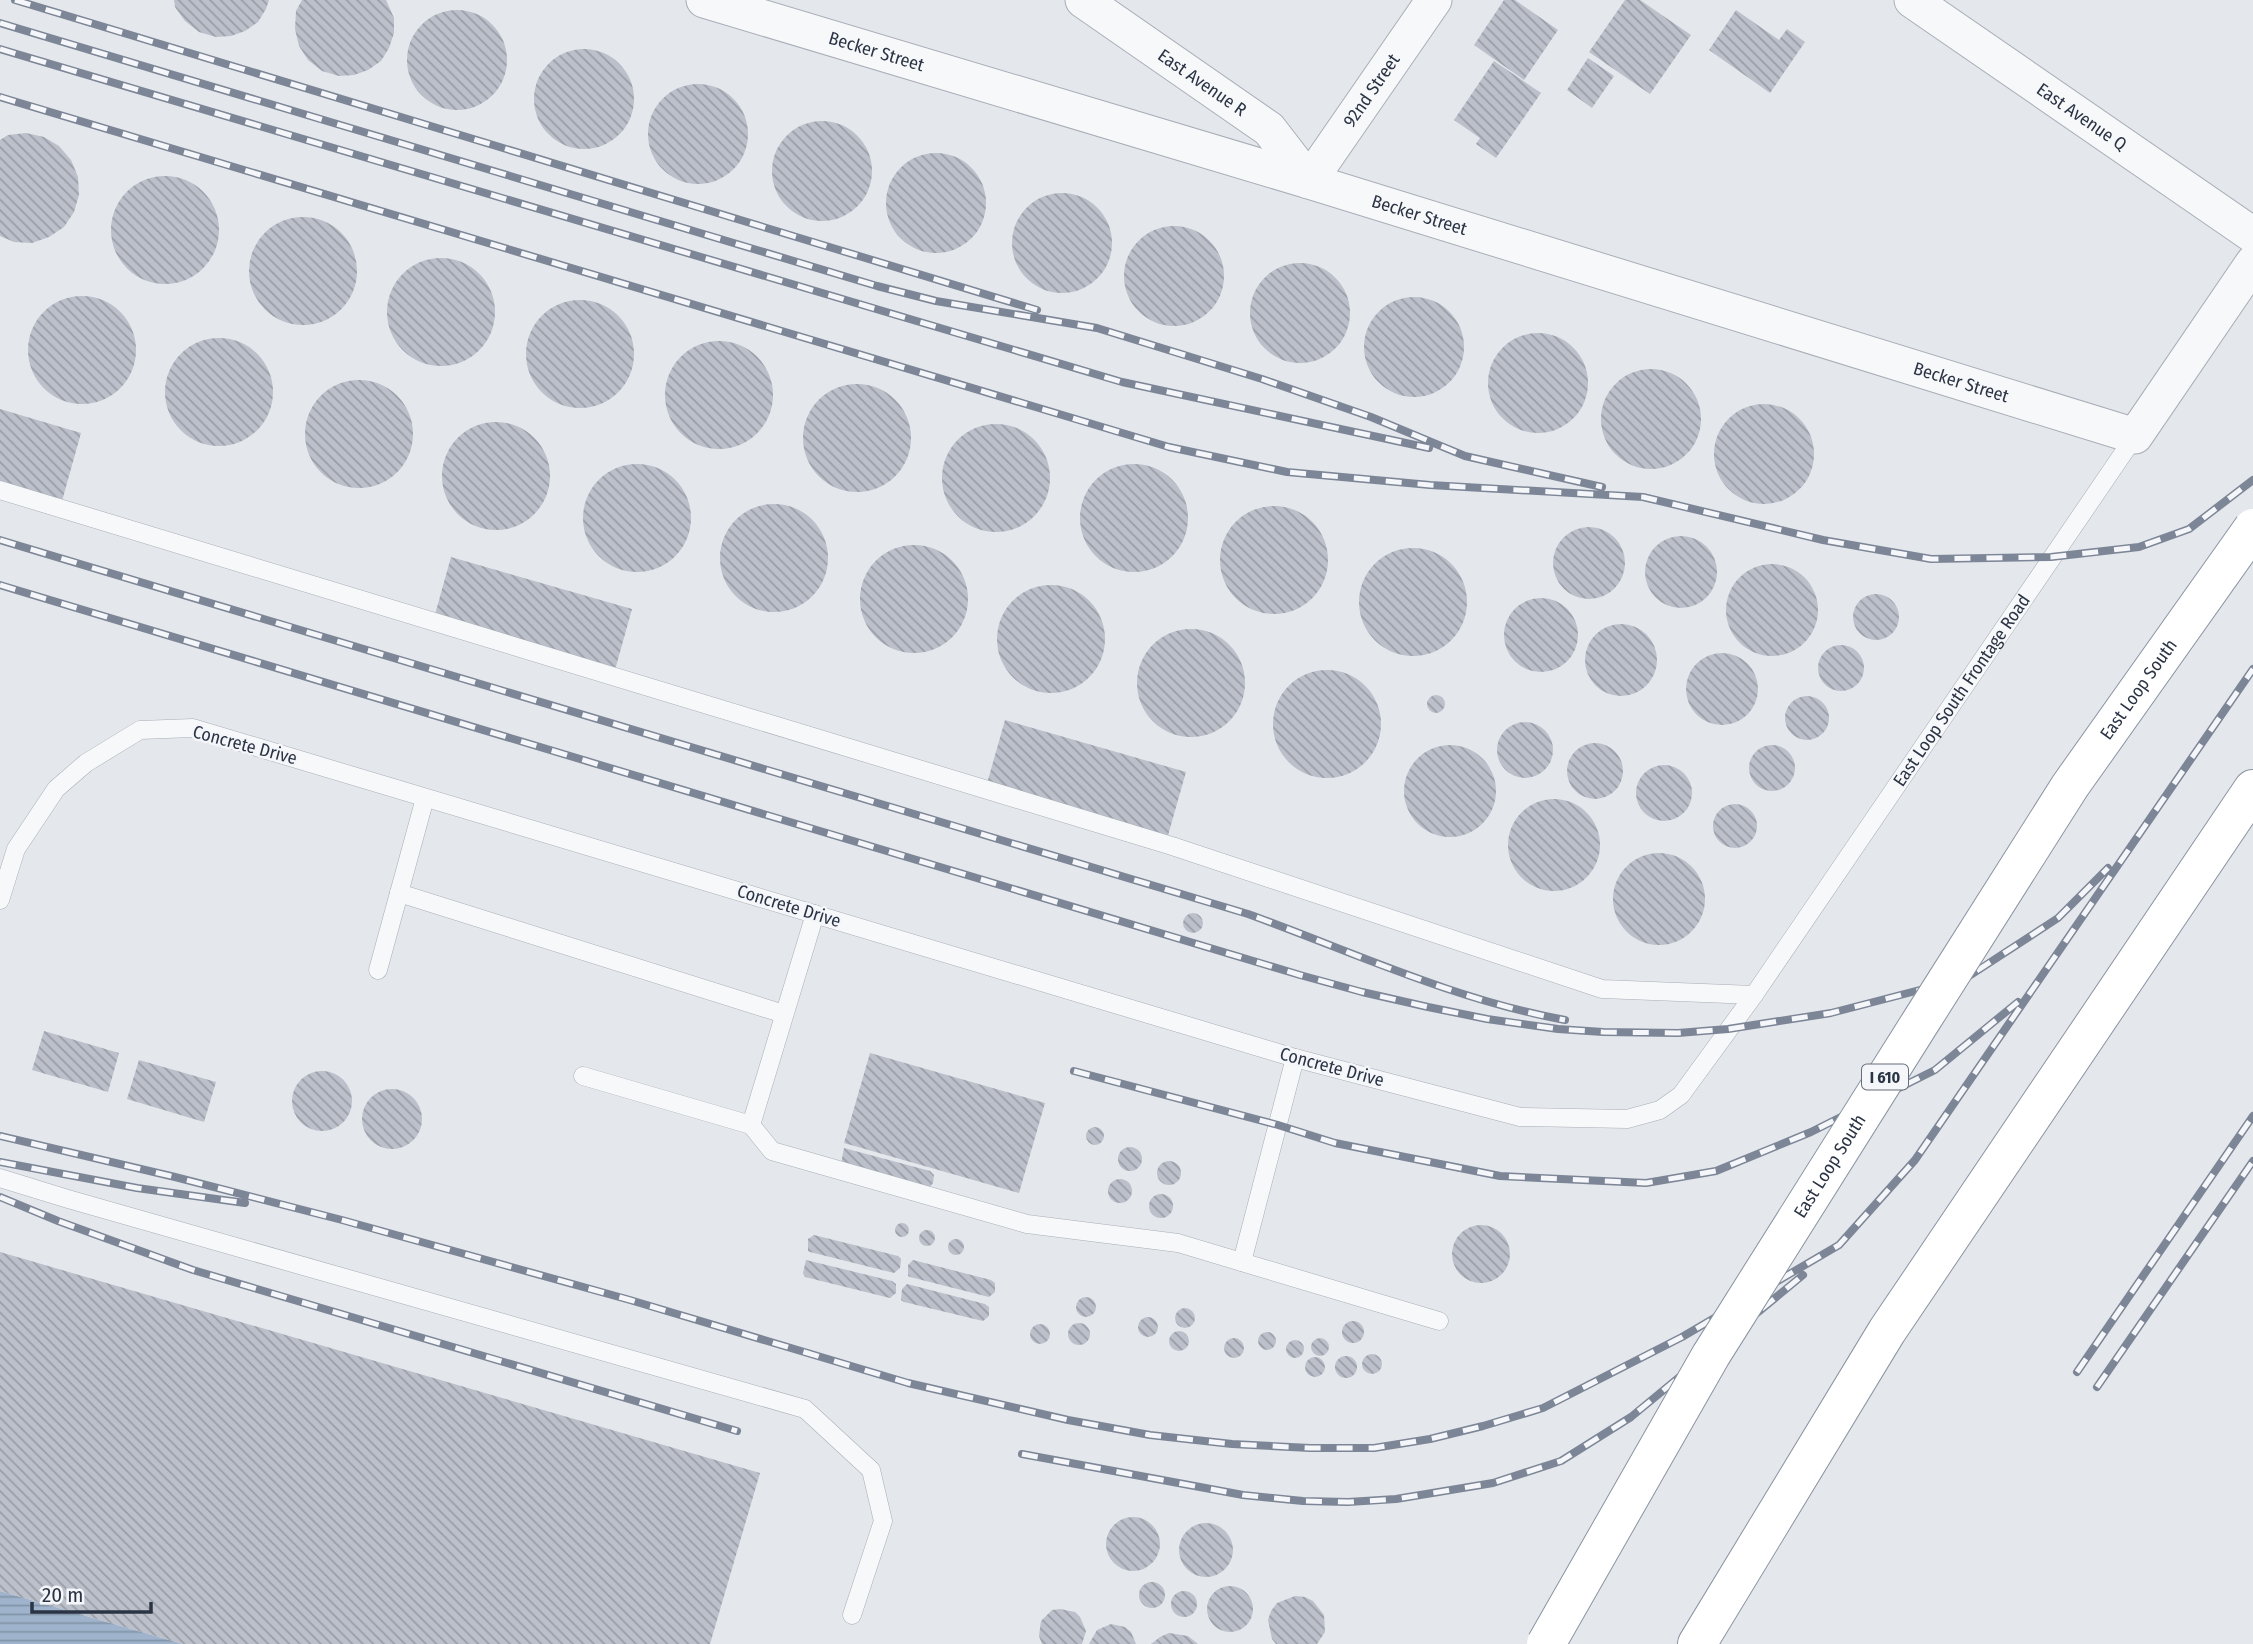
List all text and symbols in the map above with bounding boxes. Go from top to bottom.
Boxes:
street label: Becker Street [826,27,927,76]
street label: East Avenue R [1154,44,1251,121]
street label: 92nd Street [1339,50,1405,131]
street label: East Avenue Q [2032,78,2131,156]
street label: Becker Street [1369,190,1470,240]
street label: Becker Street [1911,357,2012,407]
street label: East Loop South Frontage Road [1888,590,2035,791]
street label: East Loop South [2095,635,2182,744]
street label: Concrete Drive [190,721,300,769]
street label: Concrete Drive [735,880,843,932]
street label: Concrete Drive [1277,1043,1387,1091]
road number: I 610 [1862,1064,1908,1090]
street label: East Loop South [1789,1110,1871,1222]
scale bar [32,1570,150,1614]
text: 20 m [42,1582,83,1608]

